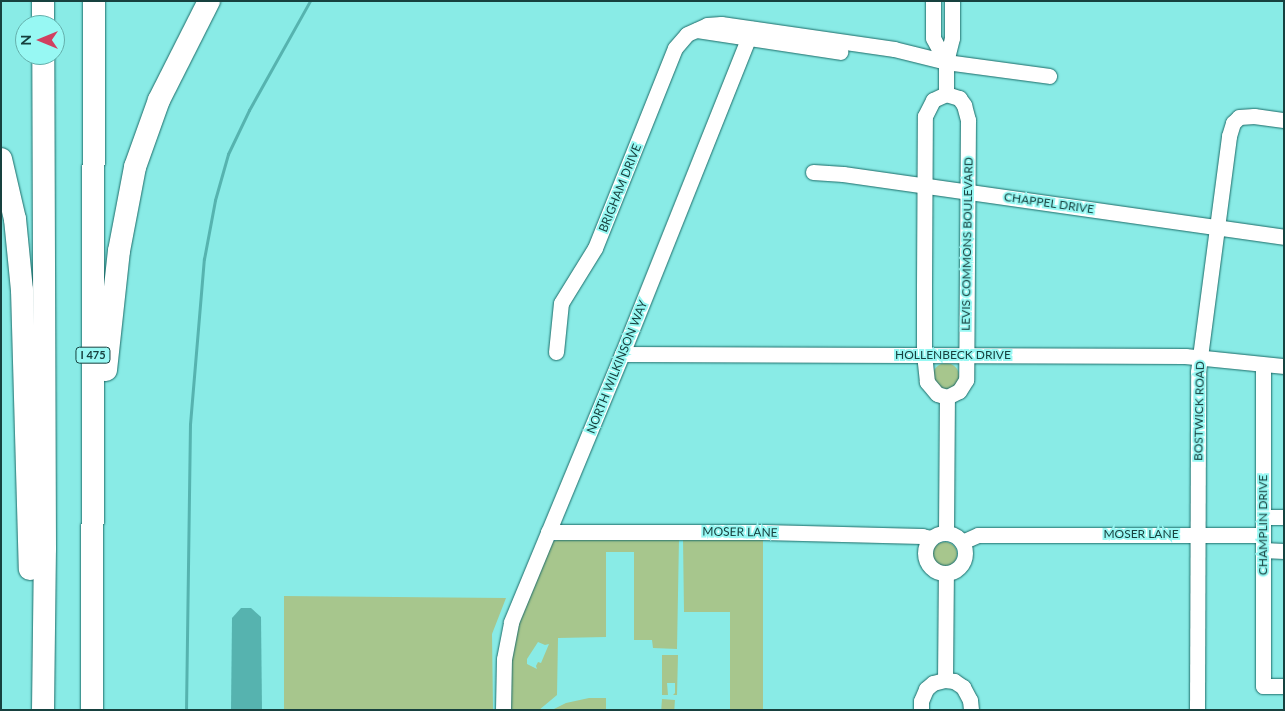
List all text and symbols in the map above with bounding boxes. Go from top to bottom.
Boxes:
north arrow [15,15,65,65]
text: N [17,35,34,45]
street label: BRIGHAM DRIVE [596,142,644,234]
street label: LEVIS COMMONS BOULEVARD [958,157,976,331]
street label: CHAPPEL DRIVE [1003,190,1095,216]
street label: NORTH WILKINSON WAY [584,298,650,436]
road number: I 475 [74,346,112,364]
street label: HOLLENBECK DRIVE [895,348,1011,362]
street label: BOSTWICK ROAD [1191,361,1207,461]
street label: CHAMPLIN DRIVE [1256,475,1270,575]
street label: MOSER LANE [702,524,778,540]
street label: MOSER LANE [1103,527,1179,541]

